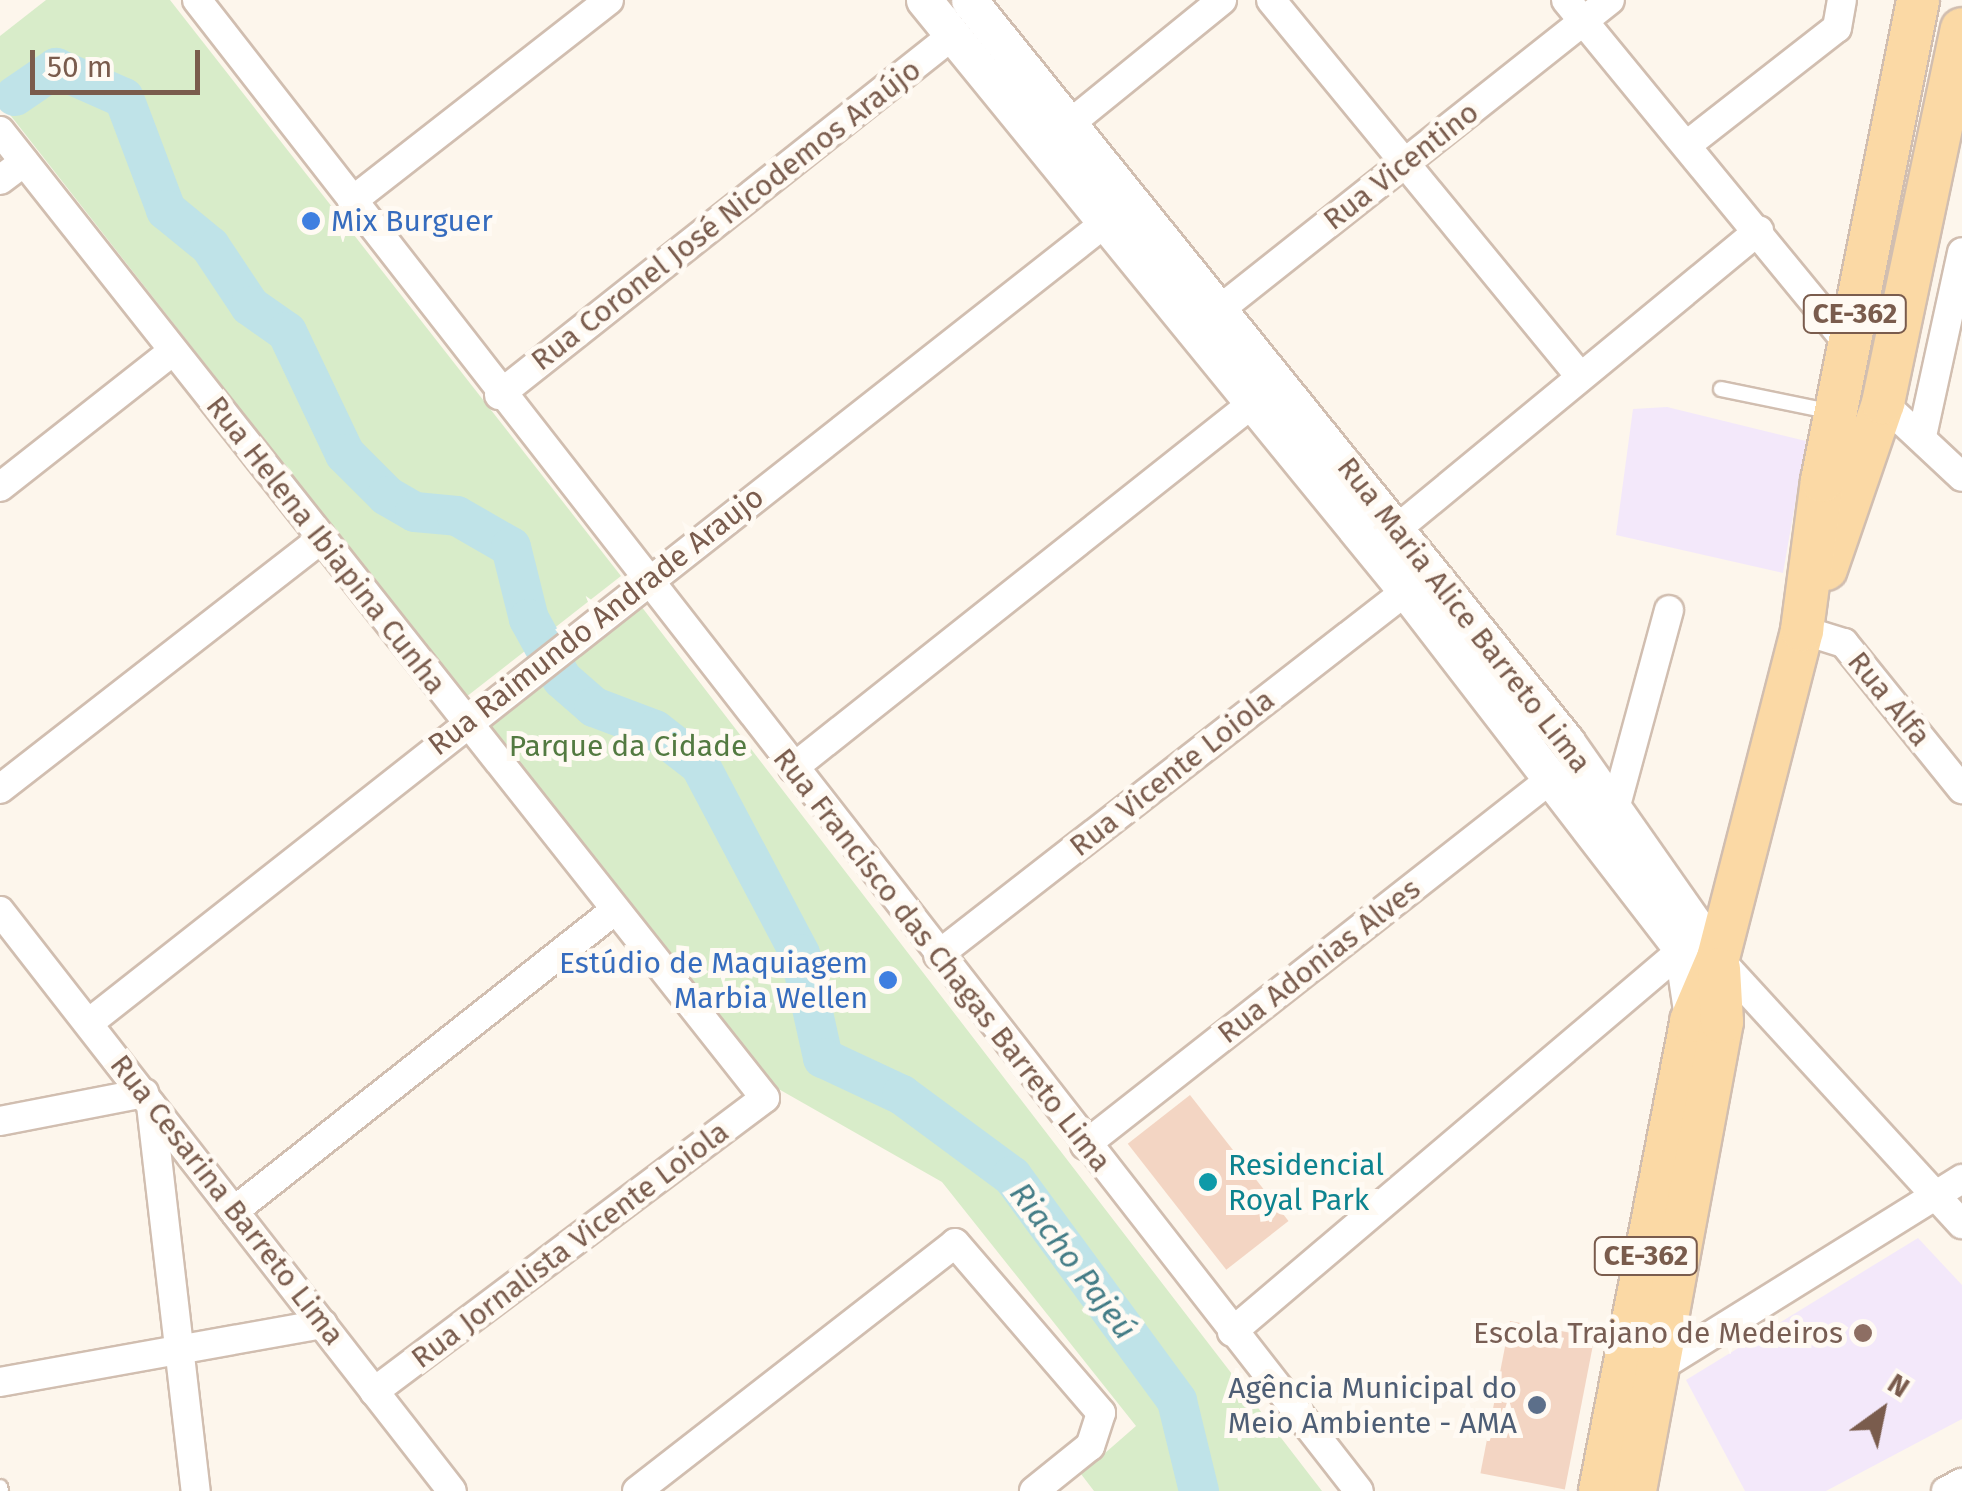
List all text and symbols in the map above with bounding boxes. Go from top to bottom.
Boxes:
scale bar [35,30,205,92]
text: 50 m [47,49,112,85]
street label: Rua Coronel José Nicodemos Araújo [524,52,928,378]
street label: Rua Vicentino [1316,94,1486,238]
place label: Mix Burguer [331,203,493,239]
marker: Mix Burguer [300,210,322,232]
road number: CE-362 [1802,291,1908,337]
street label: Rua Helena Ibiapina Cunha [198,389,454,701]
street label: Rua Maria Alice Barreto Lima [1330,450,1598,780]
street label: Rua Raimundo Andrade Araujo [421,479,771,763]
street label: Rua Alfa [1840,644,1938,754]
street label: Rua Vicente Loiola [1062,682,1282,864]
park label: Parque da Cidade [509,728,747,764]
street label: Rua Francisco das Chagas Barreto Lima [765,741,1119,1179]
street label: Rua Adonias Alves [1211,871,1427,1051]
place label: Estúdio de Maquiagem Marbia Wellen [559,945,868,1016]
marker: Estúdio de Maquiagem Marbia Wellen [877,969,899,991]
street label: Rua Cesarina Barreto Lima [102,1048,352,1352]
street label: Rua Jornalista Vicente Loiola [404,1114,736,1376]
place label: Residencial Royal Park [1228,1147,1384,1218]
marker: Residencial Royal Park [1197,1171,1219,1193]
water label: Riacho Pajeú [1002,1175,1144,1347]
road number: CE-362 [1594,1233,1698,1279]
place label: Escola Trajano de Medeiros [1473,1315,1843,1351]
marker: Escola Trajano de Medeiros [1852,1322,1874,1344]
north arrow [1832,1361,1932,1461]
text: N [1882,1367,1915,1404]
place label: Agência Municipal do Meio Ambiente - AMA [1228,1370,1517,1440]
marker: Agência Municipal do Meio Ambiente - AMA [1526,1394,1548,1416]

